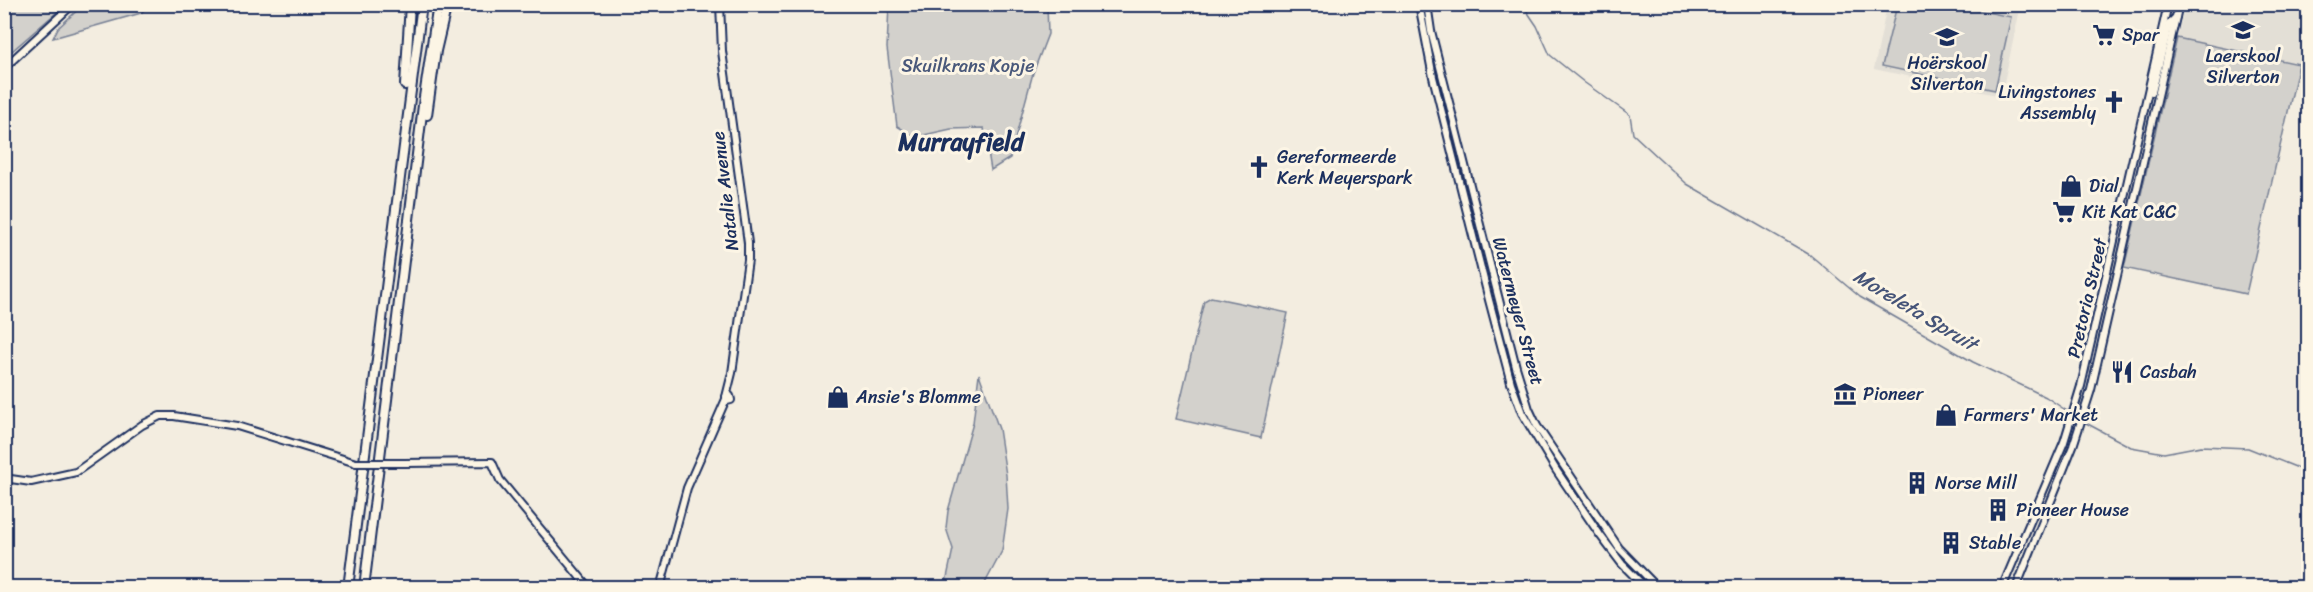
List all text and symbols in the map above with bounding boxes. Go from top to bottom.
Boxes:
school or university icon: Laerskool Silverton [2230,17,2256,43]
place label: Spar [2122,19,2161,51]
supermarket icon: Spar [2091,22,2117,48]
school or university icon: Hoërskool Silverton [1934,24,1960,50]
place label: Laerskool Silverton [2205,40,2281,93]
place label: Hoërskool Silverton [1907,47,1988,100]
park label: Skuilkrans Kopje [901,50,1035,82]
place label: Livingstones Assembly [1998,76,2097,129]
church icon: Livingstones Assembly [2101,89,2127,115]
district label: Murrayfield [897,121,1026,163]
street label: Natalie Avenue [702,129,748,253]
place label: Gereformeerde Kerk Meyerspark [1277,141,1413,194]
church icon: Gereformeerde Kerk Meyerspark [1246,154,1272,180]
place label: Dial [2089,170,2120,202]
shop icon: Dial [2058,173,2084,199]
place label: Kit Kat C&C [2082,196,2177,228]
supermarket icon: Kit Kat C&C [2051,199,2077,225]
street label: Watermeyer Street [1483,233,1553,389]
street label: Pretoria Street [2058,234,2117,361]
water label: Moreleta Spruit [1846,259,1986,362]
place label: Casbah [2140,356,2197,388]
restaurant icon: Casbah [2109,359,2135,385]
place label: Pioneer [1863,378,1925,410]
place label: Ansie's Blomme [855,381,981,413]
museum icon: Pioneer [1832,381,1858,407]
shop icon: Ansie's Blomme [825,384,851,410]
place label: Farmers' Market [1964,399,2098,431]
shop icon: Farmers' Market [1933,402,1959,428]
place label: Norse Mill [1935,467,2018,499]
building icon: Norse Mill [1904,470,1930,496]
place label: Pioneer House [2016,494,2129,526]
building icon: Pioneer House [1985,497,2011,523]
place label: Stable [1969,527,2021,559]
building icon: Stable [1938,530,1964,556]

